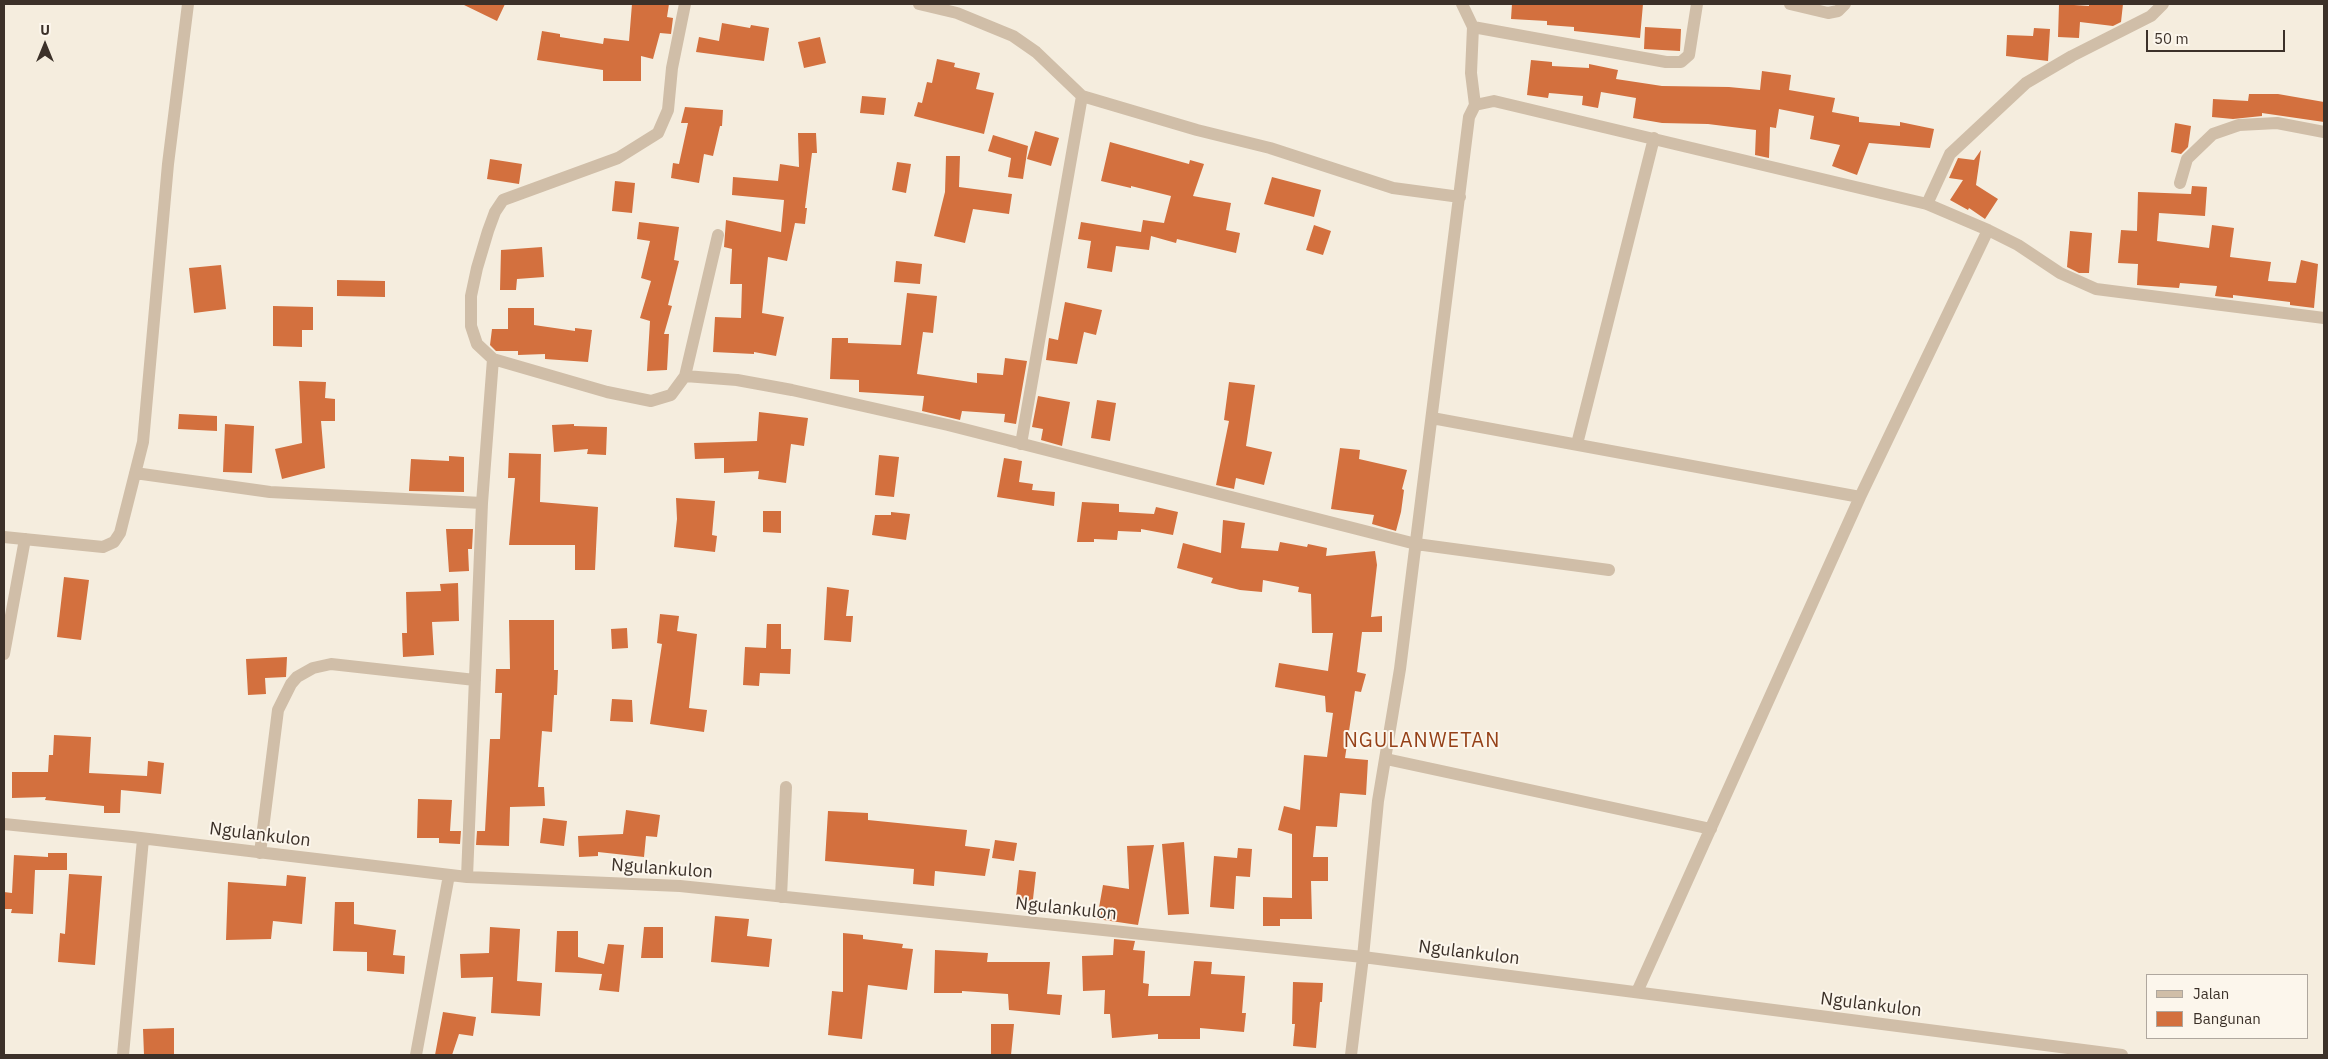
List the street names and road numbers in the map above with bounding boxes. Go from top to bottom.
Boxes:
street label: Ngulankulon [208,818,312,852]
street label: Ngulankulon [610,855,714,883]
street label: Ngulankulon [1014,893,1118,925]
street label: Ngulankulon [1417,936,1521,970]
street label: Ngulankulon [1819,988,1923,1022]

